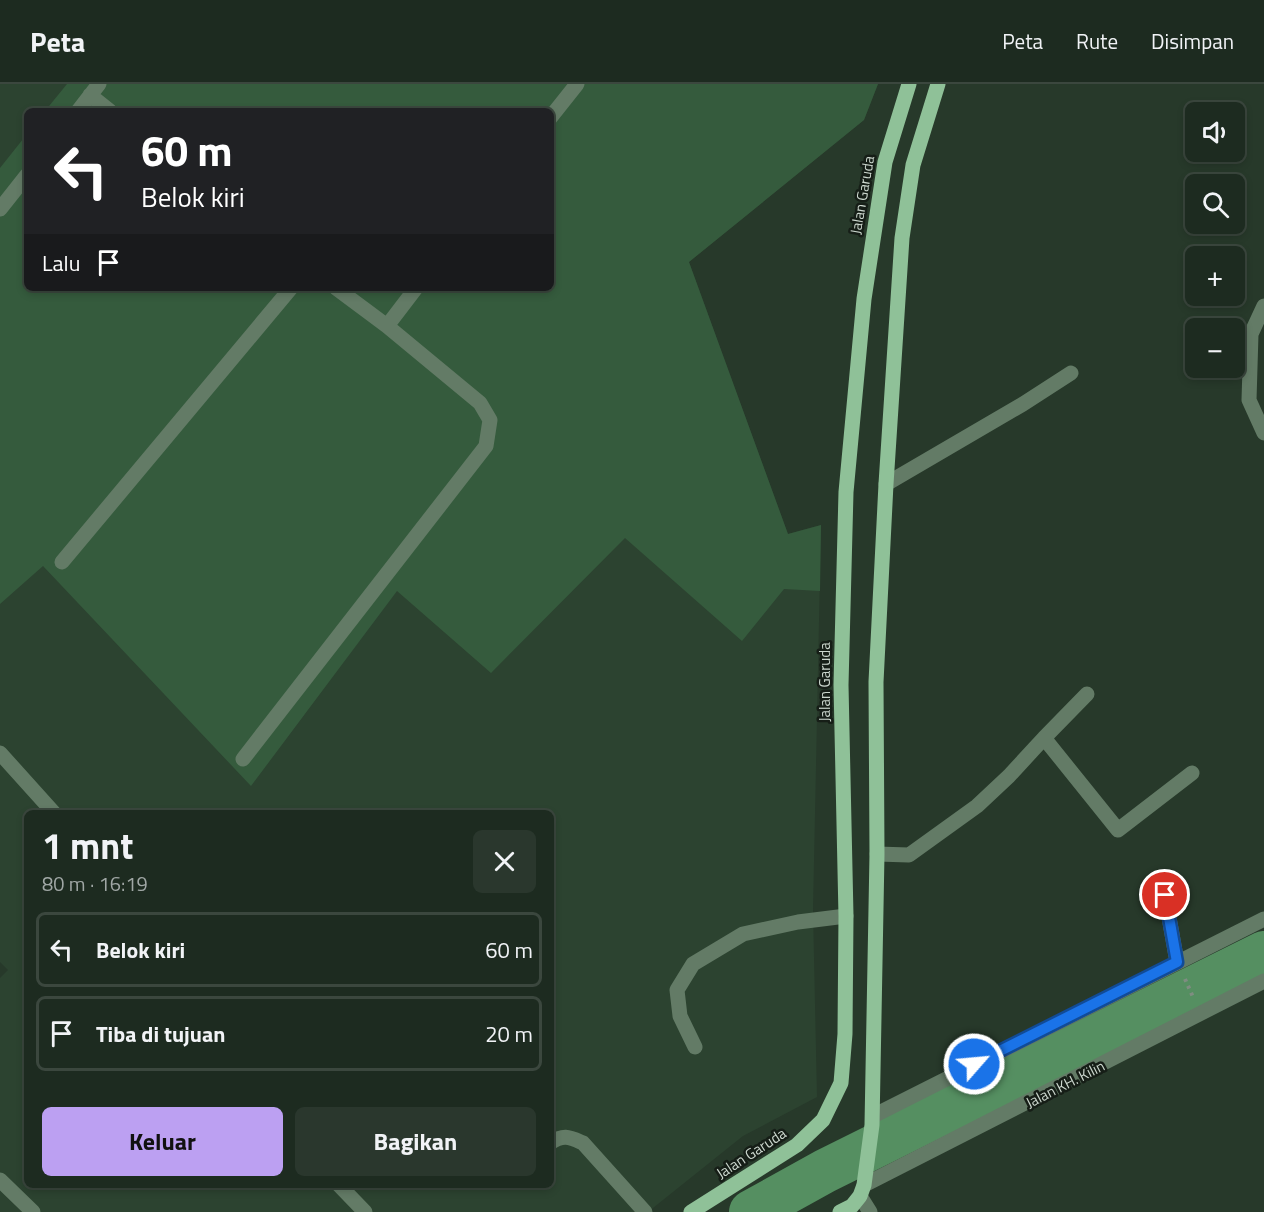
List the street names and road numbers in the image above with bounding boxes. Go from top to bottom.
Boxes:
street label: Jalan Garuda [844,153,880,236]
street label: Jalan Garuda [813,642,836,722]
street label: Jalan KH. Kilin [1021,1054,1109,1114]
street label: Jalan Garuda [711,1121,791,1184]

